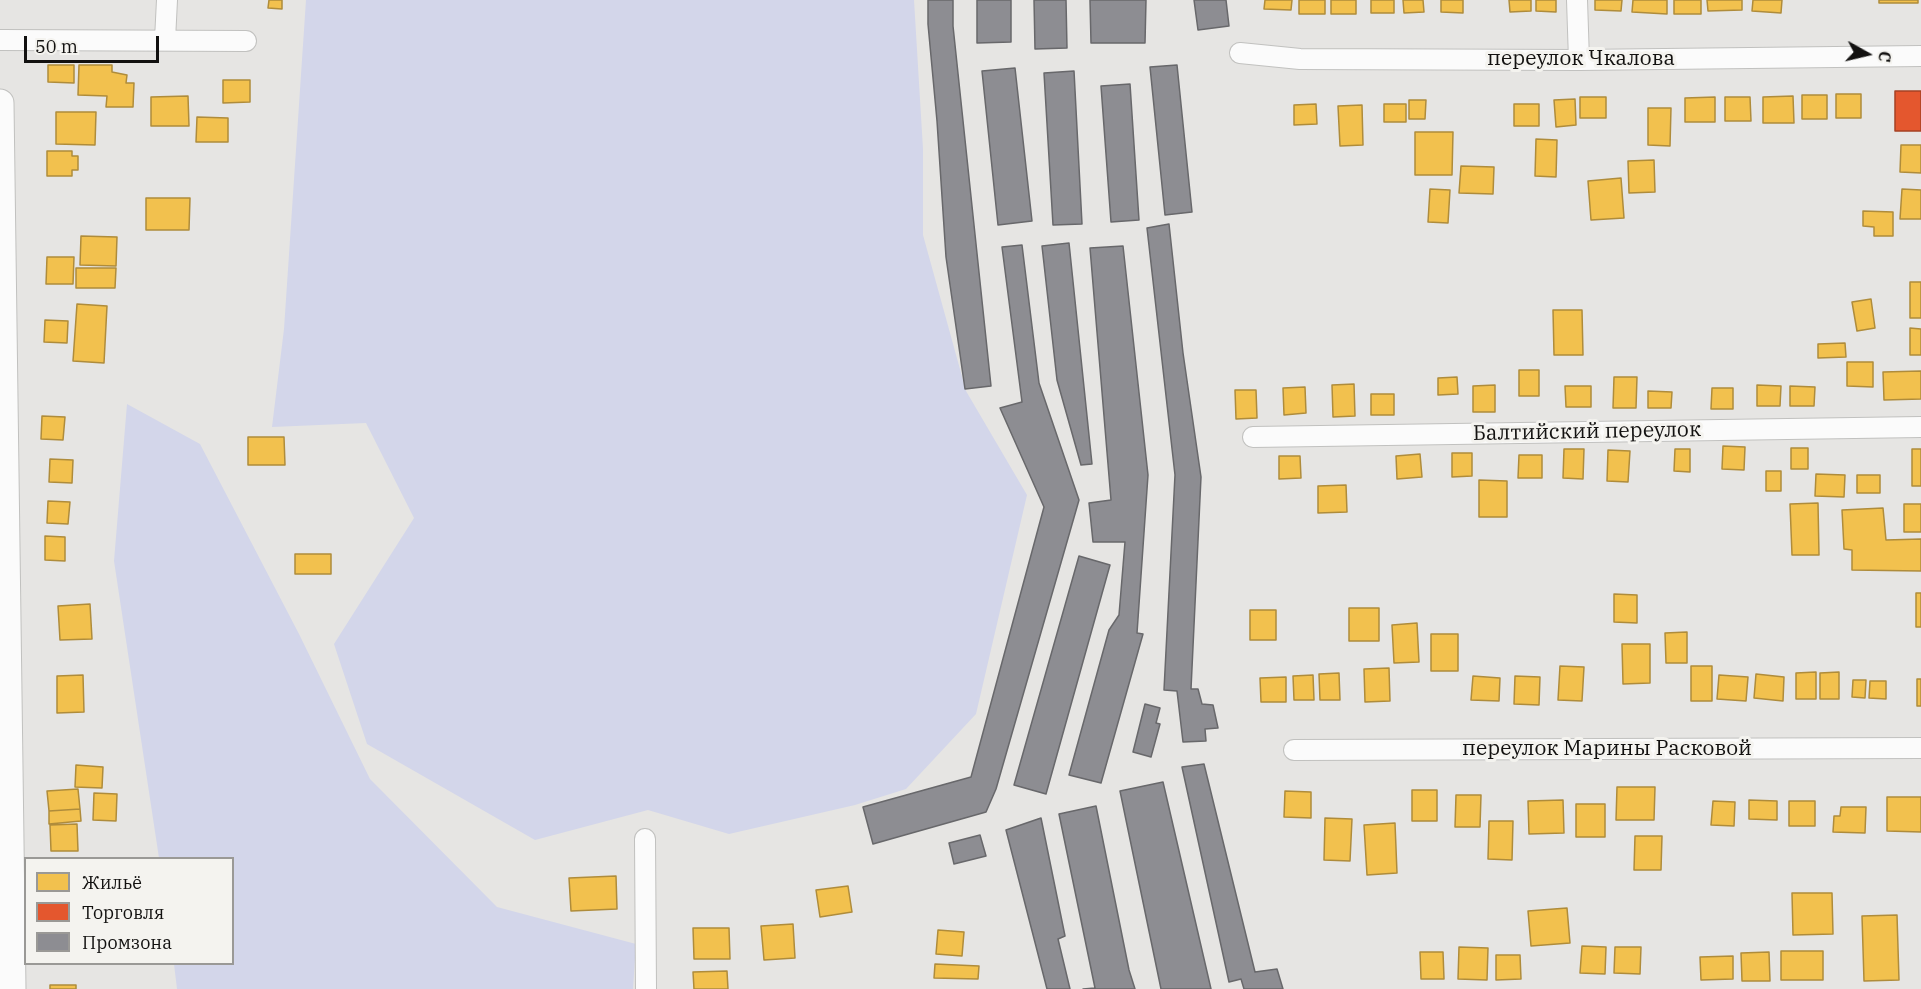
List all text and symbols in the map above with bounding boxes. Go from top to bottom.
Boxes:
scale bar [27,24,162,62]
north arrow [1837,24,1897,84]
text: 50 m [35,35,78,58]
street label: переулок Чкалова [1487,46,1675,72]
text: С [1874,50,1895,63]
street label: Балтийский переулок [1473,417,1701,447]
street label: переулок Марины Расковой [1462,736,1752,762]
legend [24,857,234,965]
text: Жильё [82,871,142,894]
text: Торговля [82,901,164,924]
text: Промзона [82,931,172,954]

